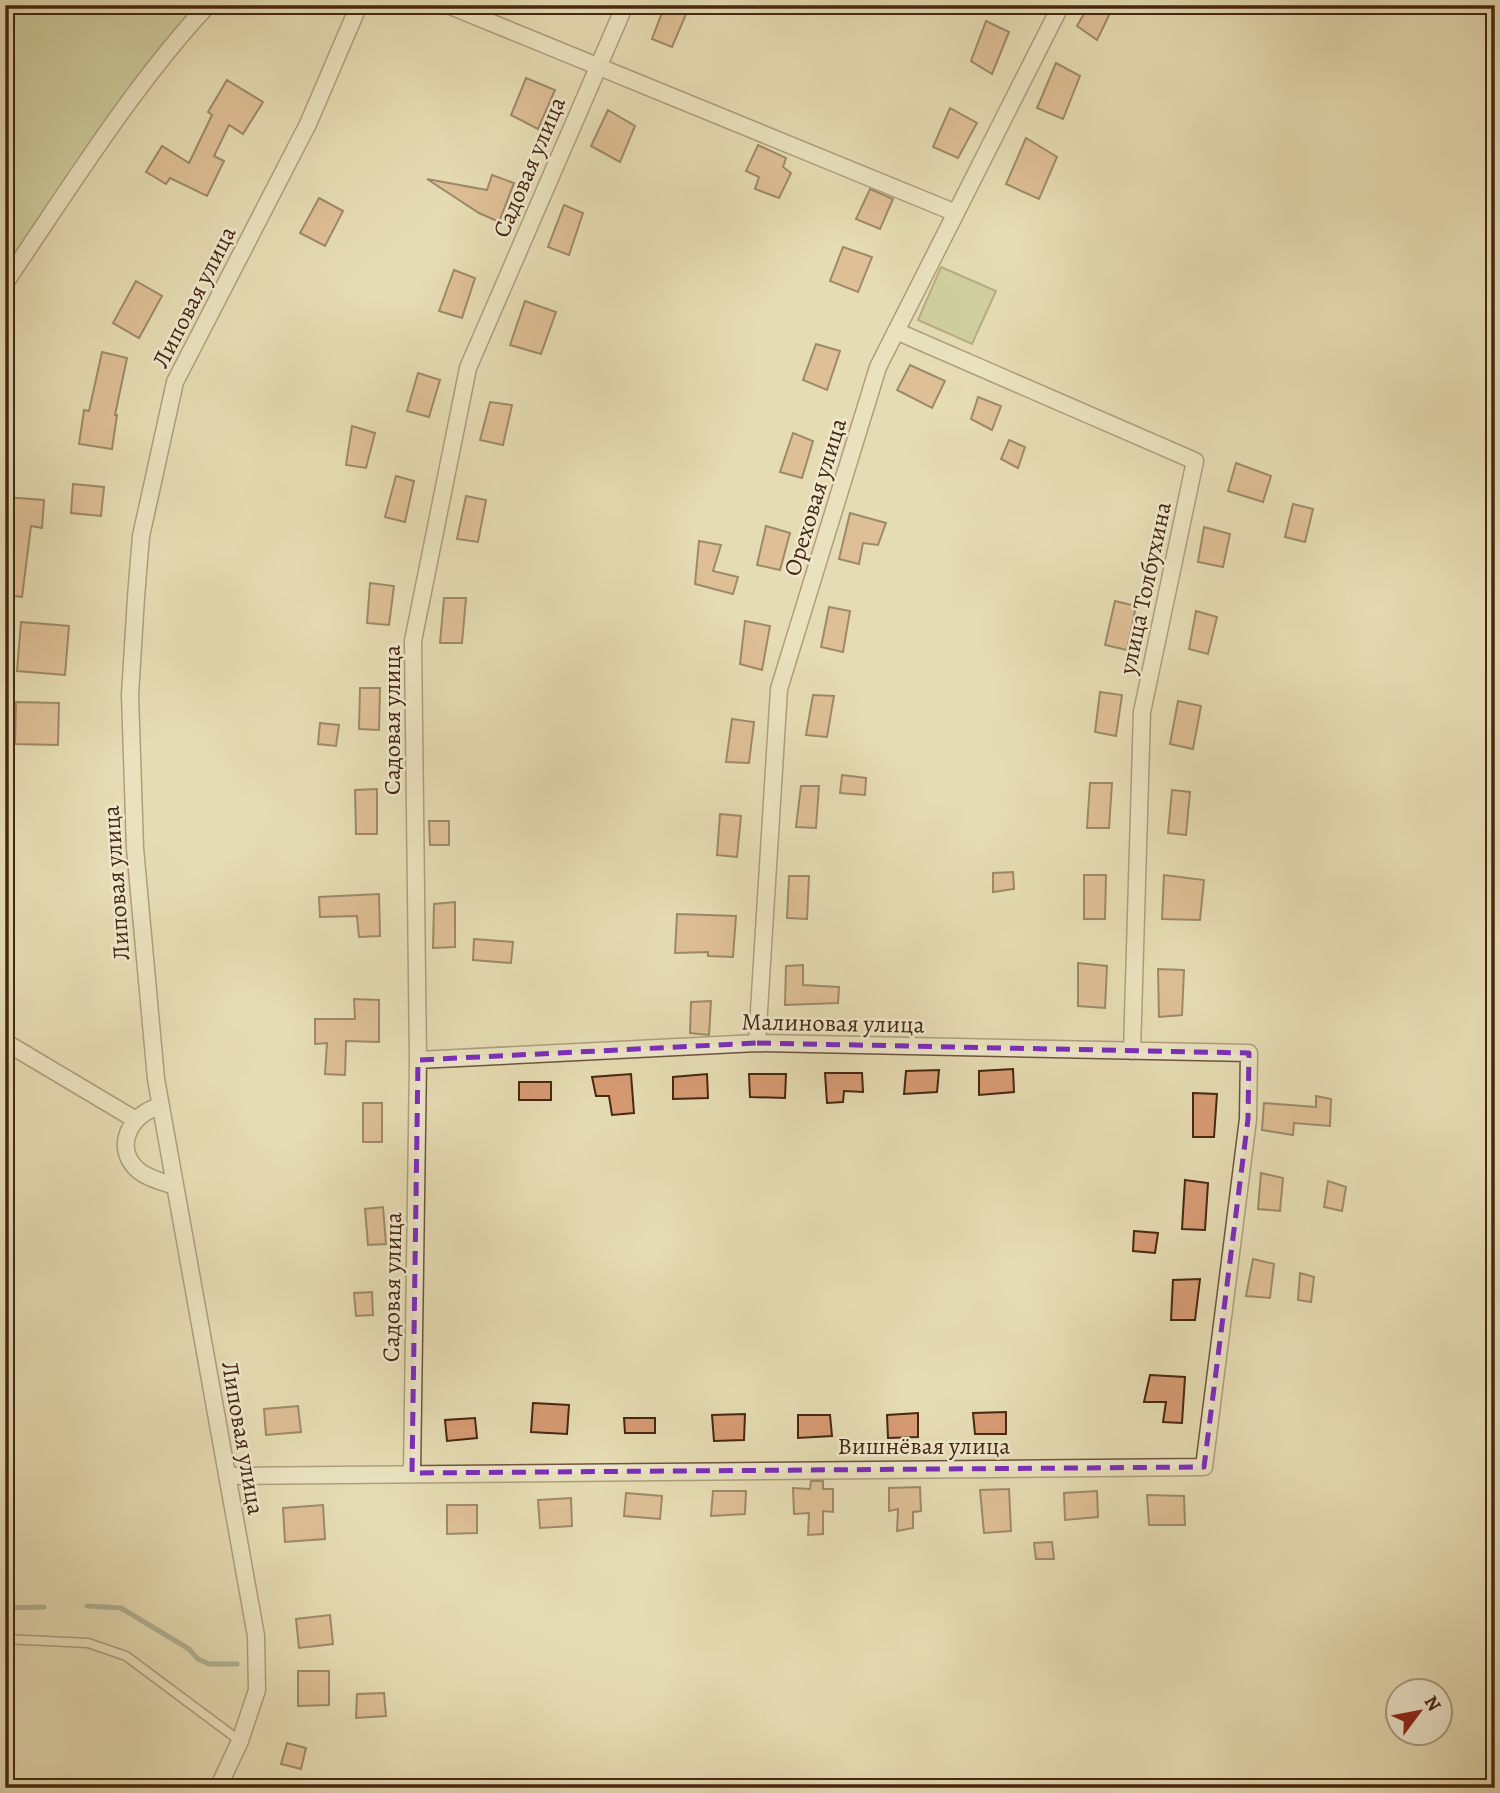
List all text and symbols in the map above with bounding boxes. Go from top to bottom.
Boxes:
street label: Садовая улица [485,92,573,242]
street label: Липовая улица [144,221,244,373]
street label: Ореховая улица [776,414,854,580]
street label: улица Толбухина [1111,499,1179,678]
street label: Садовая улица [376,645,408,795]
street label: Липовая улица [95,804,137,962]
street label: Малиновая улица [741,1005,925,1041]
street label: Садовая улица [375,1212,409,1362]
street label: Липовая улица [214,1359,272,1517]
street label: Вишнёвая улица [838,1430,1010,1462]
north arrow [1384,1678,1454,1748]
text: N [1418,1691,1447,1716]

